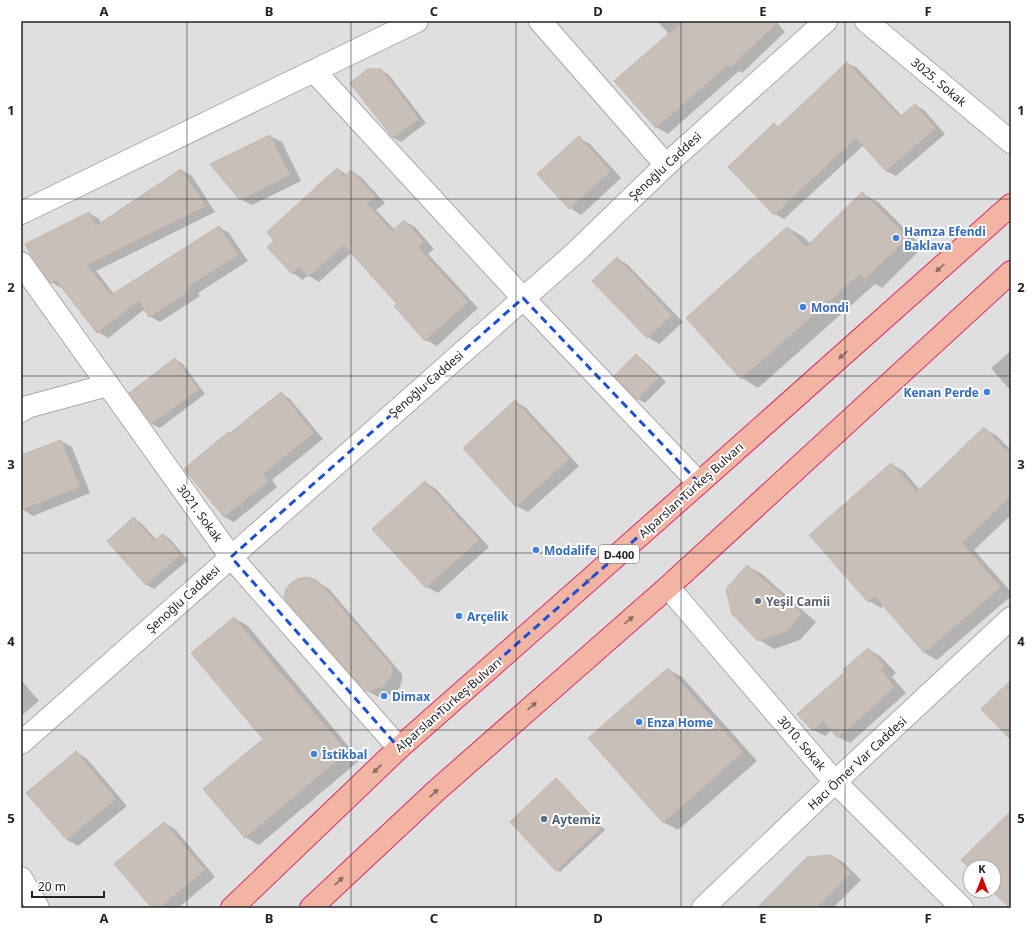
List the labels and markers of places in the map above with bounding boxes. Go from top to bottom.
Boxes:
place label: Hamza Efendi Baklava [904,223,986,254]
marker: Hamza Efendi Baklava [891,233,901,243]
place label: Mondi [811,299,849,316]
marker: Mondi [798,302,808,312]
place label: Kenan Perde [903,384,979,401]
marker: Kenan Perde [982,387,992,397]
place label: Modalife [544,542,597,559]
marker: Modalife [531,545,541,555]
place label: Yeşil Camii [766,593,830,610]
marker: Yeşil Camii [753,596,763,606]
place label: Arçelik [467,608,509,625]
marker: Arçelik [454,611,464,621]
place label: Dimax [392,688,430,705]
marker: Dimax [379,691,389,701]
place label: Enza Home [647,714,713,731]
marker: Enza Home [634,717,644,727]
place label: İstikbal [322,746,367,763]
marker: İstikbal [309,749,319,759]
place label: Aytemiz [552,811,601,828]
marker: Aytemiz [539,814,549,824]

